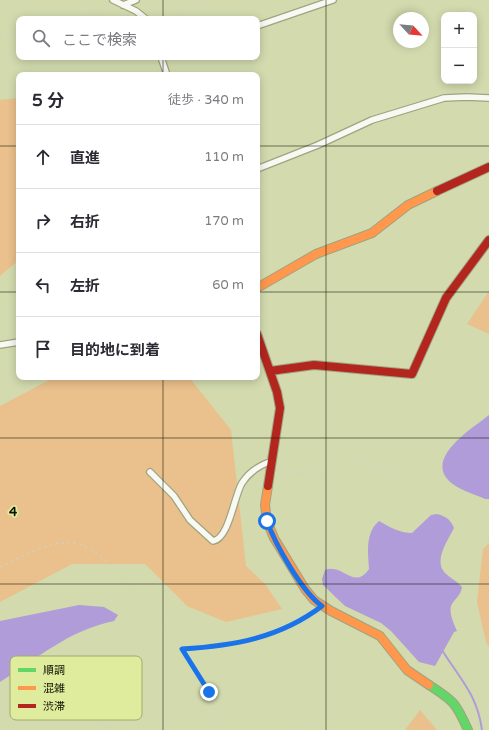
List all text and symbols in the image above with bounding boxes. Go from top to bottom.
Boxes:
north arrow [393,12,429,48]
map controls [441,12,477,84]
button: + [441,12,477,48]
search box [16,16,260,60]
icon: search [30,27,52,49]
text: ここで検索 [62,31,137,49]
button: − [441,48,477,84]
text: 5 分 [32,90,64,111]
text: 徒歩 · 340 m [168,92,244,108]
icon: ahead [32,146,54,168]
text: 直進 [70,149,100,167]
text: 110 m [204,149,244,165]
icon: right [32,210,54,232]
text: 右折 [70,213,100,231]
text: 170 m [204,213,244,229]
icon: left [32,274,54,296]
text: 左折 [70,277,100,295]
text: 60 m [212,277,244,293]
icon: arrive [32,338,54,360]
text: 目的地に到着 [70,341,160,359]
text: 4 [9,504,18,520]
route start [258,512,276,530]
legend [10,656,142,720]
text: 順調 [43,664,65,677]
text: 混雑 [43,682,65,695]
route end [200,683,218,701]
text: 渋滞 [43,700,65,713]

